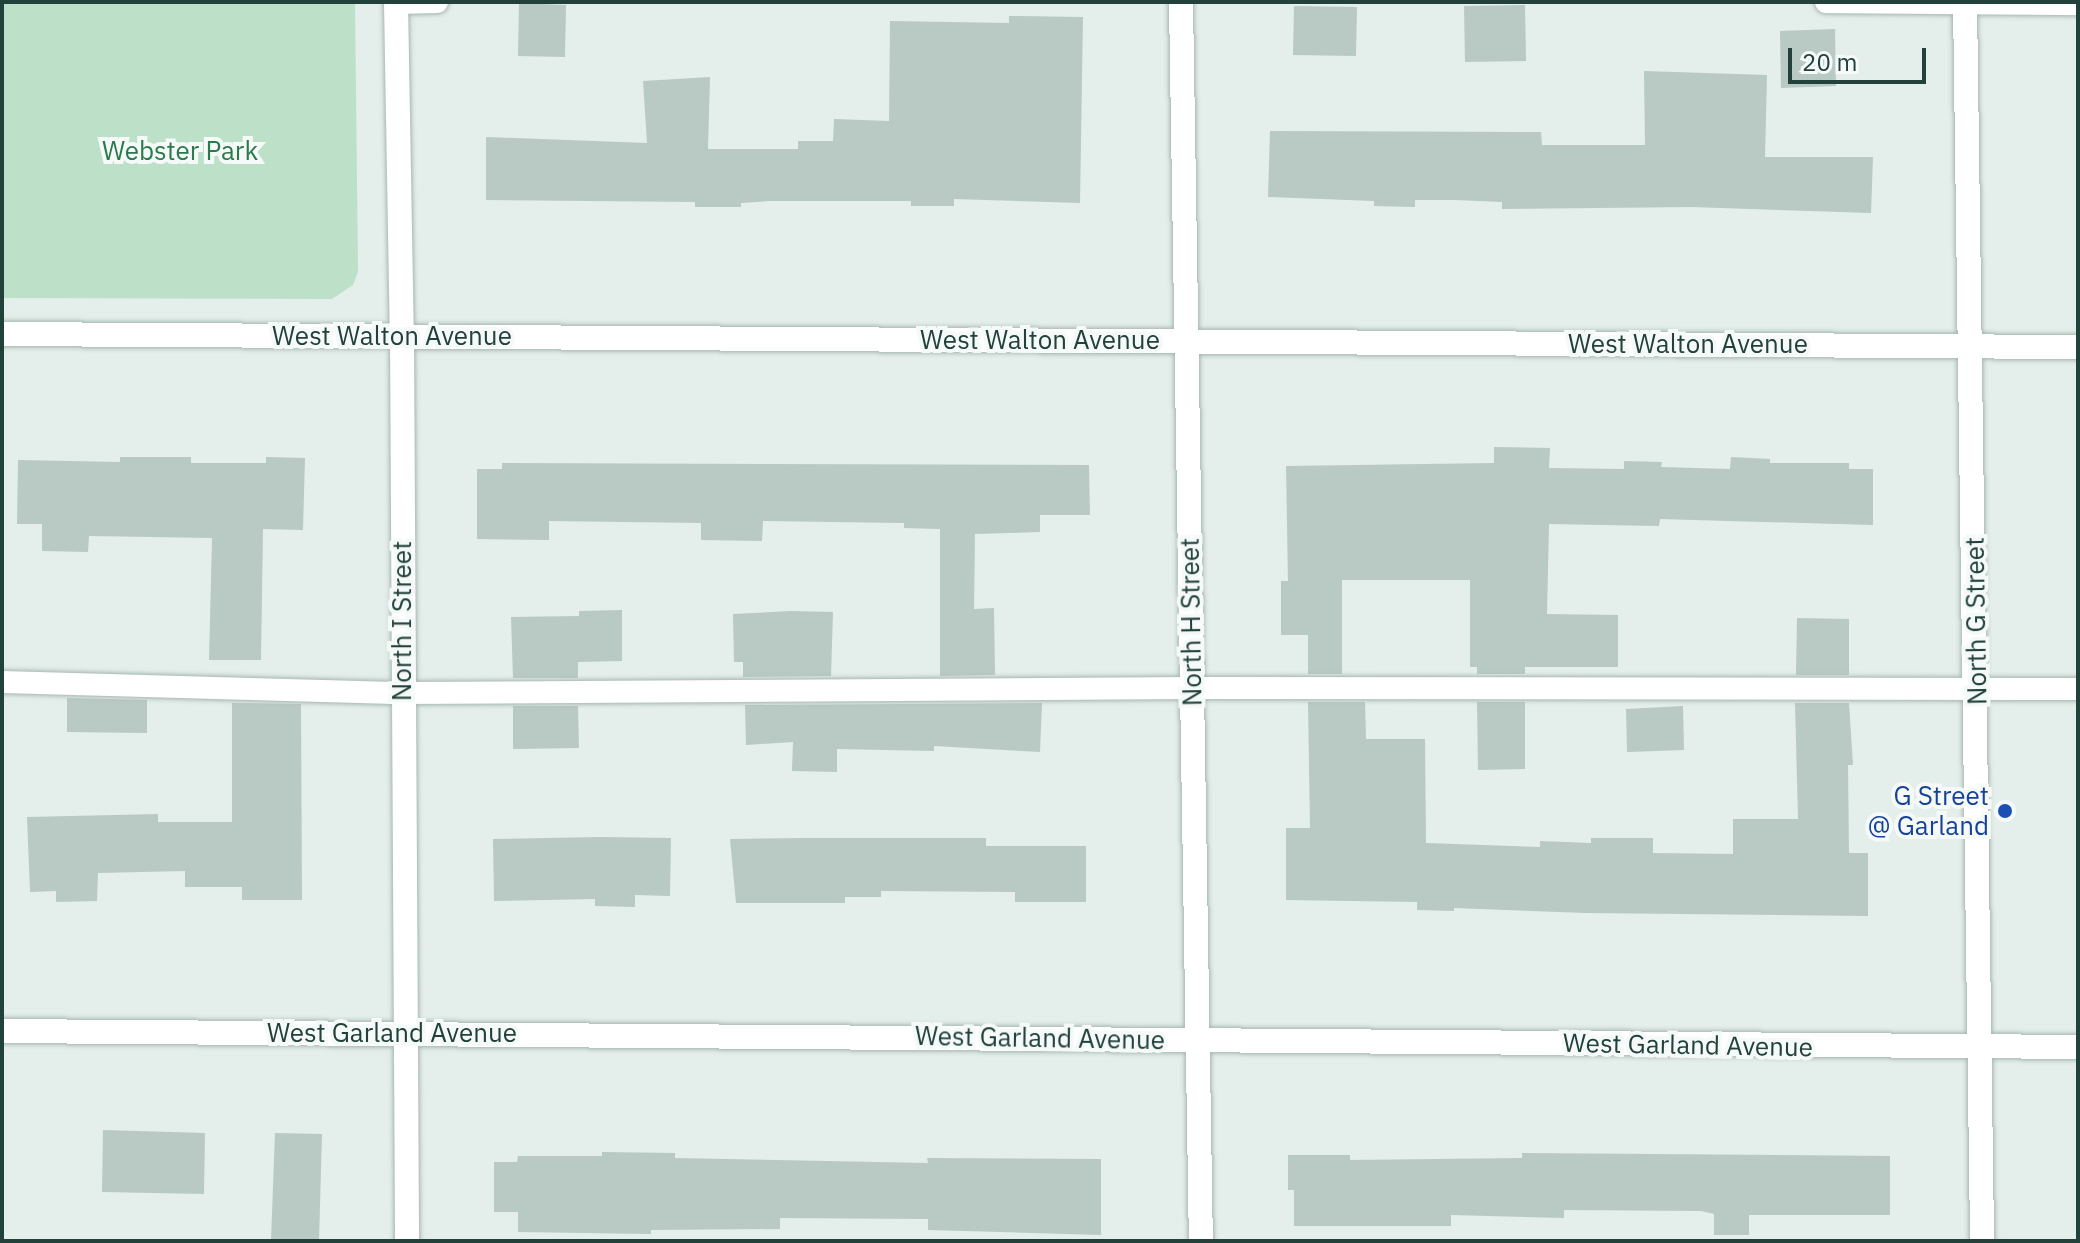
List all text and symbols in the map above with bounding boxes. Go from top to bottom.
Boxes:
scale bar [1792,32,1930,82]
text: 20 m [1802,46,1857,78]
park label: Webster Park [102,135,258,167]
street label: West Walton Avenue [272,320,512,352]
street label: West Walton Avenue [920,324,1160,356]
street label: West Walton Avenue [1568,328,1808,360]
street label: North G Street [1959,537,1993,705]
street label: North H Street [1174,538,1208,706]
street label: North I Street [386,541,418,701]
place label: G Street @ Garland [1867,780,1989,842]
marker: G Street @ Garland [1996,802,2014,820]
street label: West Garland Avenue [267,1017,517,1049]
street label: West Garland Avenue [915,1020,1165,1056]
street label: West Garland Avenue [1563,1027,1813,1063]

